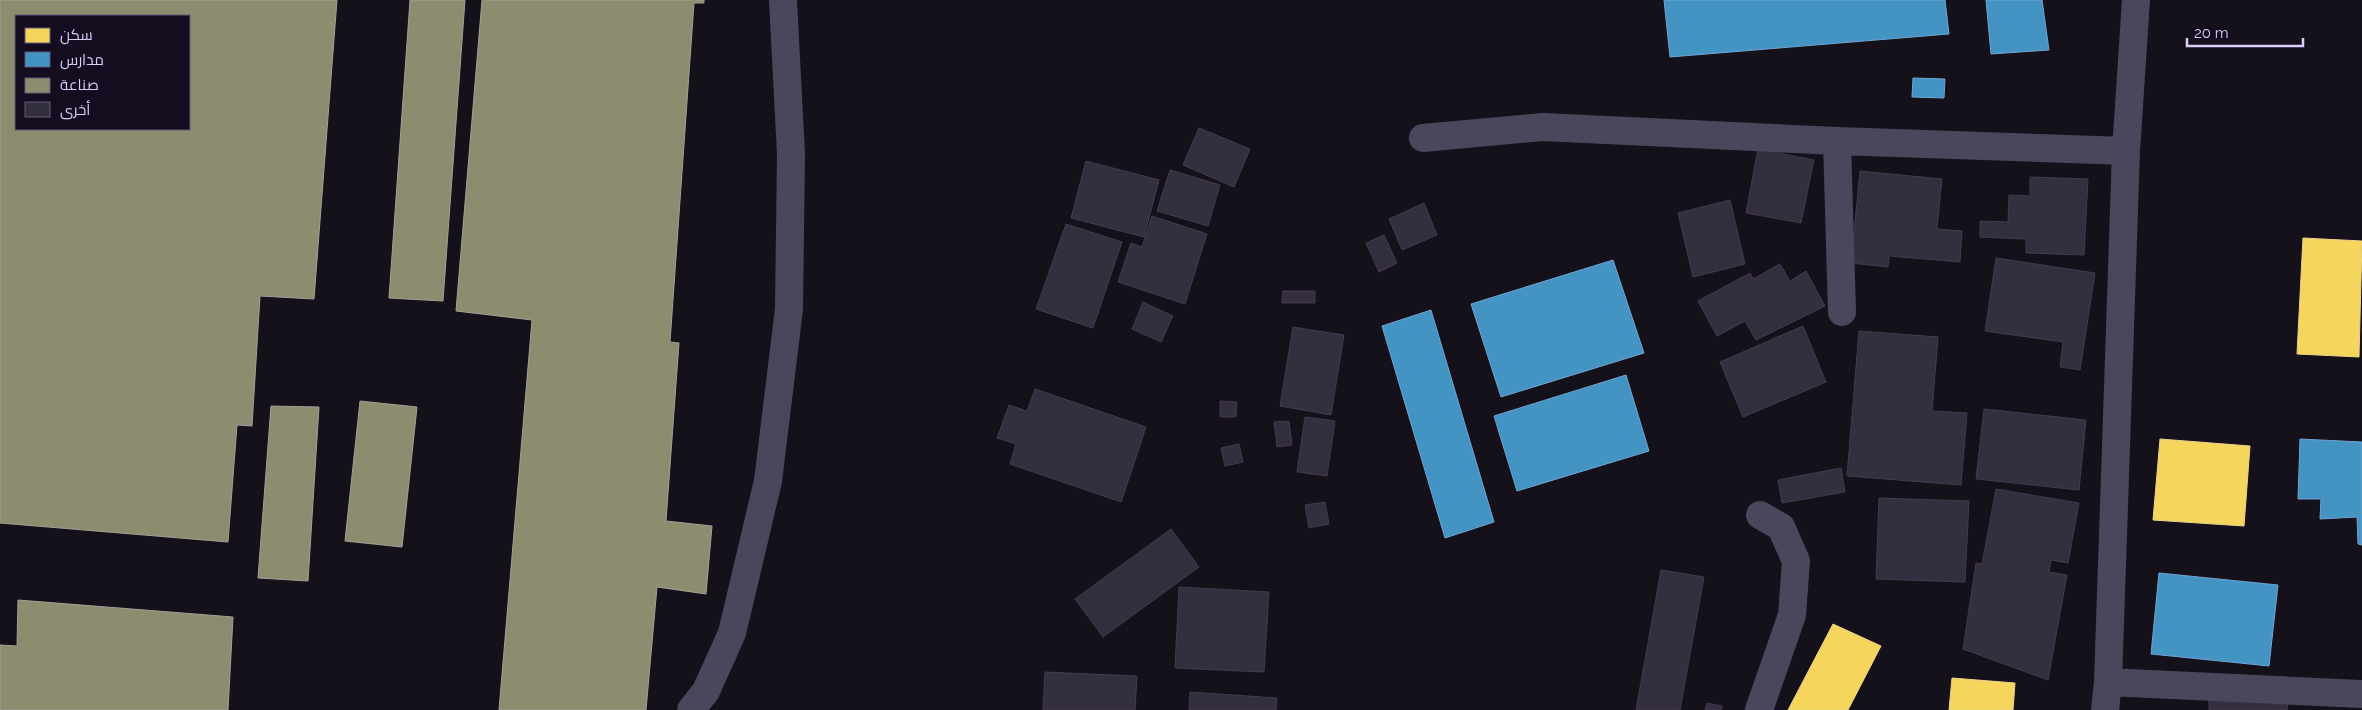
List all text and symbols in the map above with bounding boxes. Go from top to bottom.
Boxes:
legend [15,15,190,130]
scale bar [2187,15,2303,47]
text: 20 m [2194,24,2229,42]
text: سكن [60,26,93,45]
text: مدارس [60,51,104,70]
text: صناعة [60,76,99,94]
text: أخرى [60,100,90,120]

